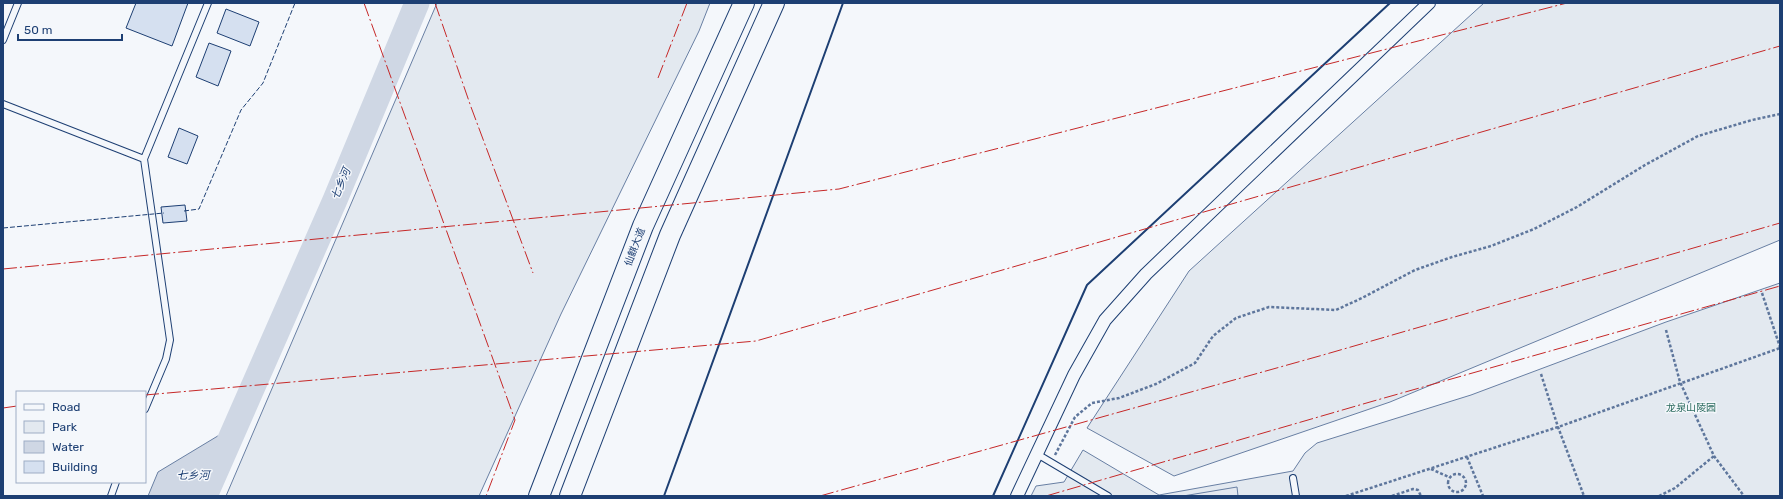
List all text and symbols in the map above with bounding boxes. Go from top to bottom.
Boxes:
scale bar [18,16,122,42]
text: 50 m [24,23,52,37]
water label: 七乡河 [329,164,354,202]
street label: 仙麒大道 [622,226,648,268]
legend [16,391,146,483]
text: Road [52,400,80,414]
park label: 龙泉山陵园 [1666,402,1716,414]
text: Park [52,420,78,434]
text: Water [52,440,84,454]
text: Building [52,460,98,474]
water label: 七乡河 [177,469,211,482]

